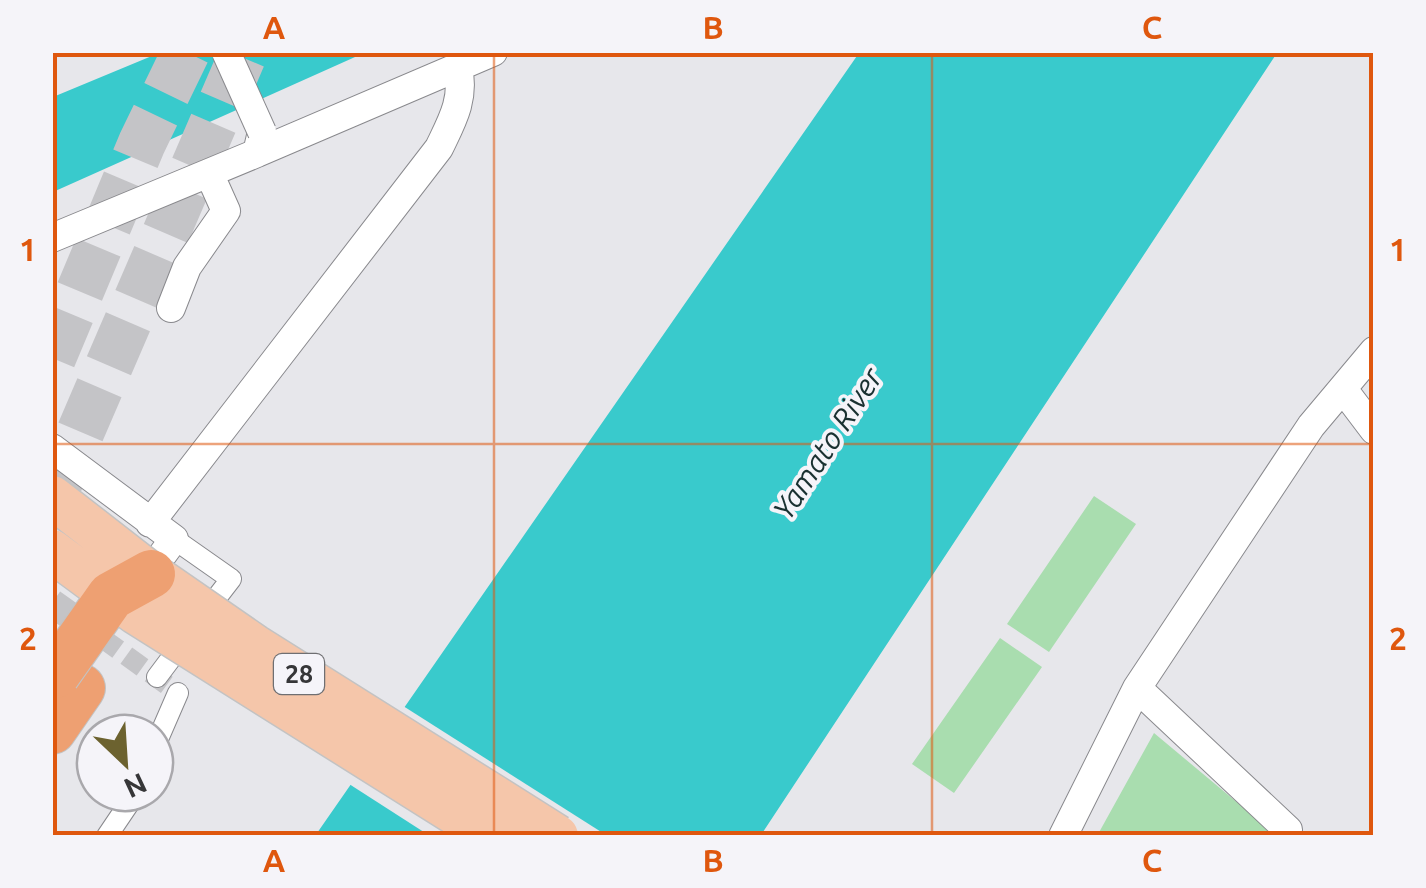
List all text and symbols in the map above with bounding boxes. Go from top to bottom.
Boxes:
text: A [263,9,286,45]
text: B [702,9,724,45]
text: C [1142,9,1162,45]
text: 1 [19,231,37,267]
text: 1 [1389,231,1407,267]
water label: Yamato River [766,360,890,526]
text: 2 [19,620,37,656]
text: 2 [1389,620,1407,656]
road number: 28 [274,654,324,694]
north arrow [75,713,175,813]
text: N [120,768,152,805]
text: A [263,842,286,878]
text: B [702,842,724,878]
text: C [1142,842,1162,878]

